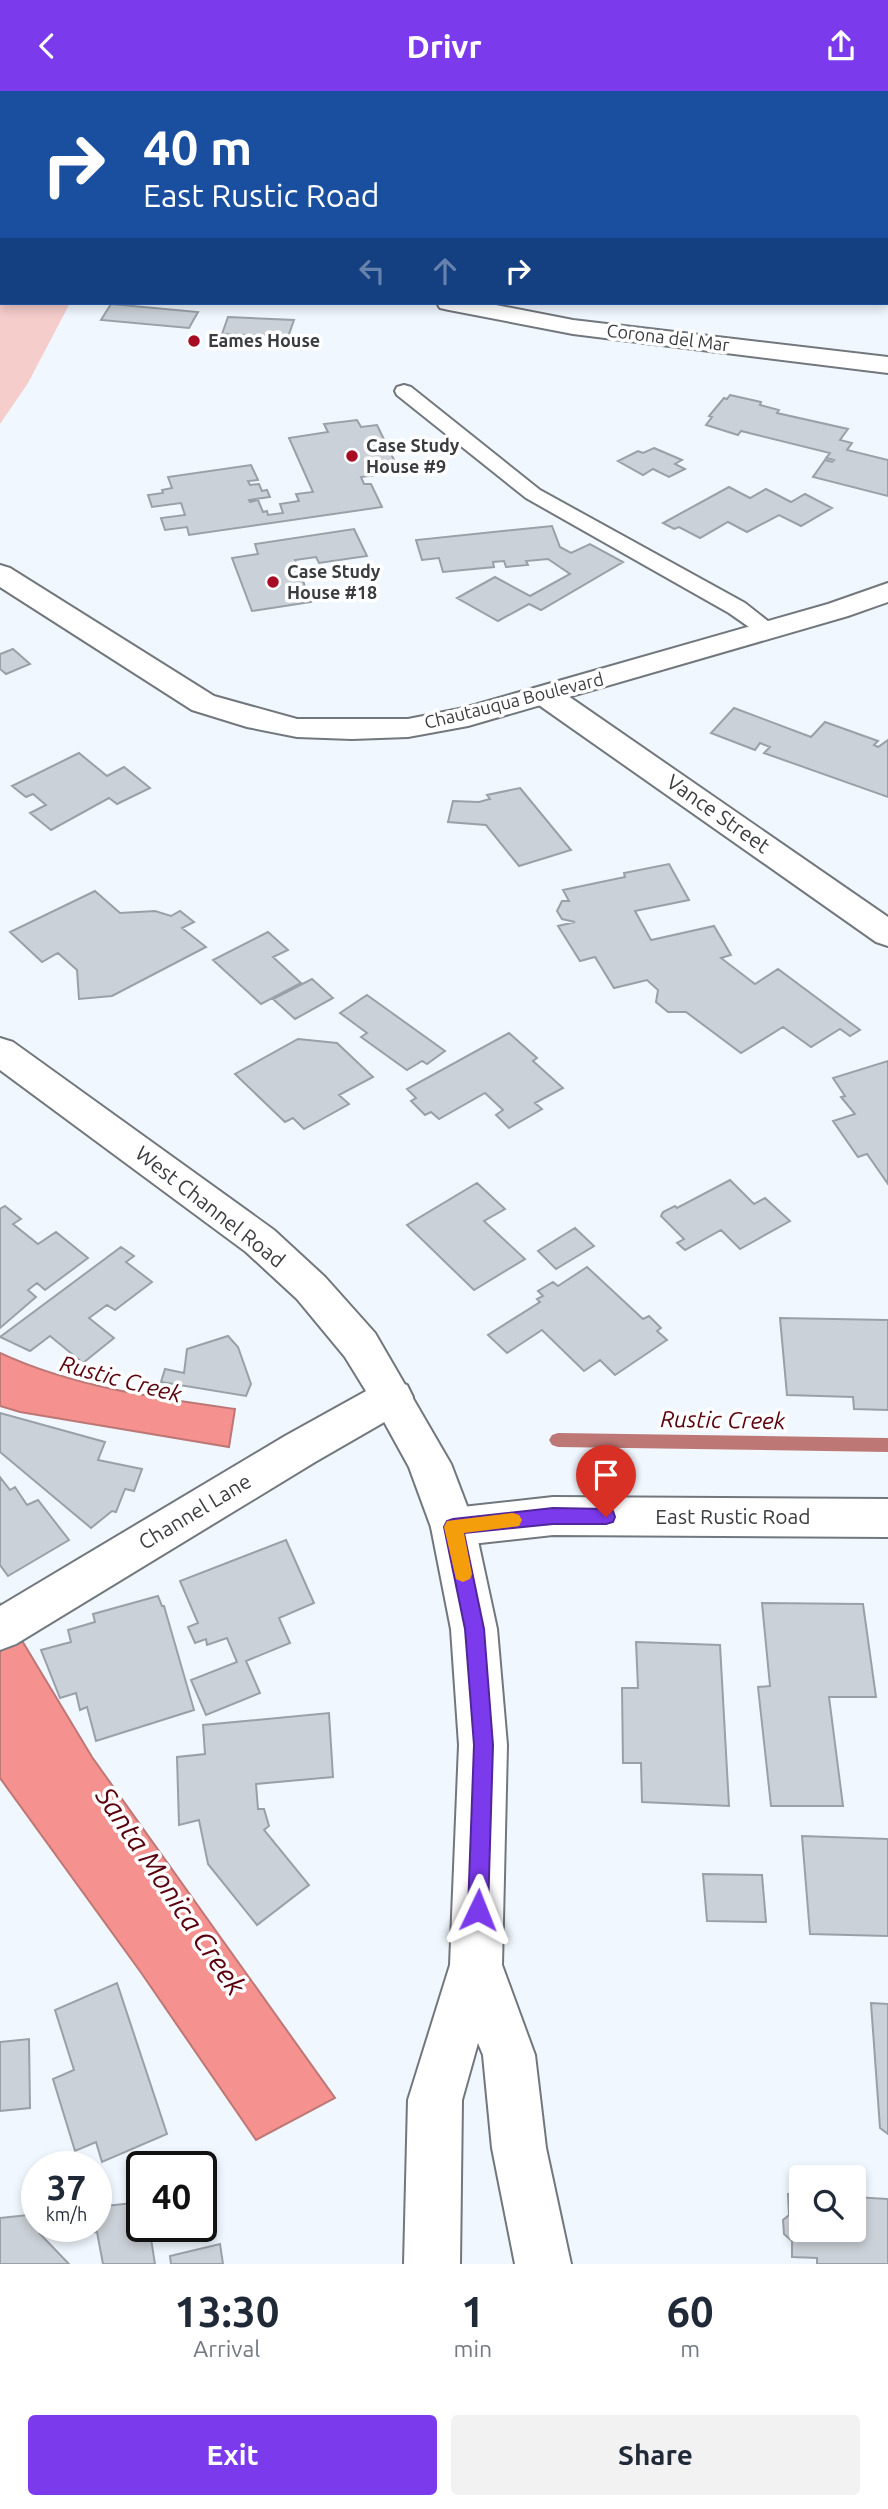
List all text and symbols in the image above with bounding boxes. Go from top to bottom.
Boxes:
icon: back [28,27,66,65]
icon: share [822,27,860,65]
text: Drivr [406,28,482,64]
icon: right [28,119,119,210]
text: 40 m [143,119,252,174]
text: East Rustic Road [143,177,380,213]
icon: left [353,252,391,290]
icon: ahead [426,252,464,290]
icon: right [499,252,537,290]
street label: Corona del Mar [606,320,731,354]
place label: Eames House [208,330,320,350]
marker: Eames House [186,333,202,349]
place label: Case Study House #9 [366,435,460,476]
marker: Case Study House #9 [344,448,360,464]
place label: Case Study House #18 [287,561,381,602]
marker: Case Study House #18 [265,574,281,590]
street label: Chautauqua Boulevard [422,668,605,732]
street label: Vance Street [662,769,775,858]
street label: West Channel Road [131,1140,290,1272]
water label: Rustic Creek [57,1350,185,1407]
water label: Rustic Creek [660,1406,786,1433]
pin [576,1445,636,1517]
icon: arrive [587,1456,625,1494]
street label: Channel Lane [134,1468,255,1554]
street label: East Rustic Road [655,1504,811,1528]
water label: Santa Monica Creek [90,1780,253,2001]
position arrow [441,1873,515,1947]
speed limit sign: 40 [126,2151,217,2242]
map controls [789,2165,866,2242]
button: search [789,2165,866,2242]
text: 37 [47,2167,86,2207]
text: km/h [46,2204,87,2224]
text: 13:30 [174,2288,279,2335]
text: 1 [461,2288,485,2335]
text: 60 [666,2288,714,2335]
text: Arrival [193,2336,260,2361]
text: min [454,2336,492,2361]
text: m [680,2336,700,2361]
button: Exit [28,2415,437,2495]
button: Share [451,2415,860,2495]

